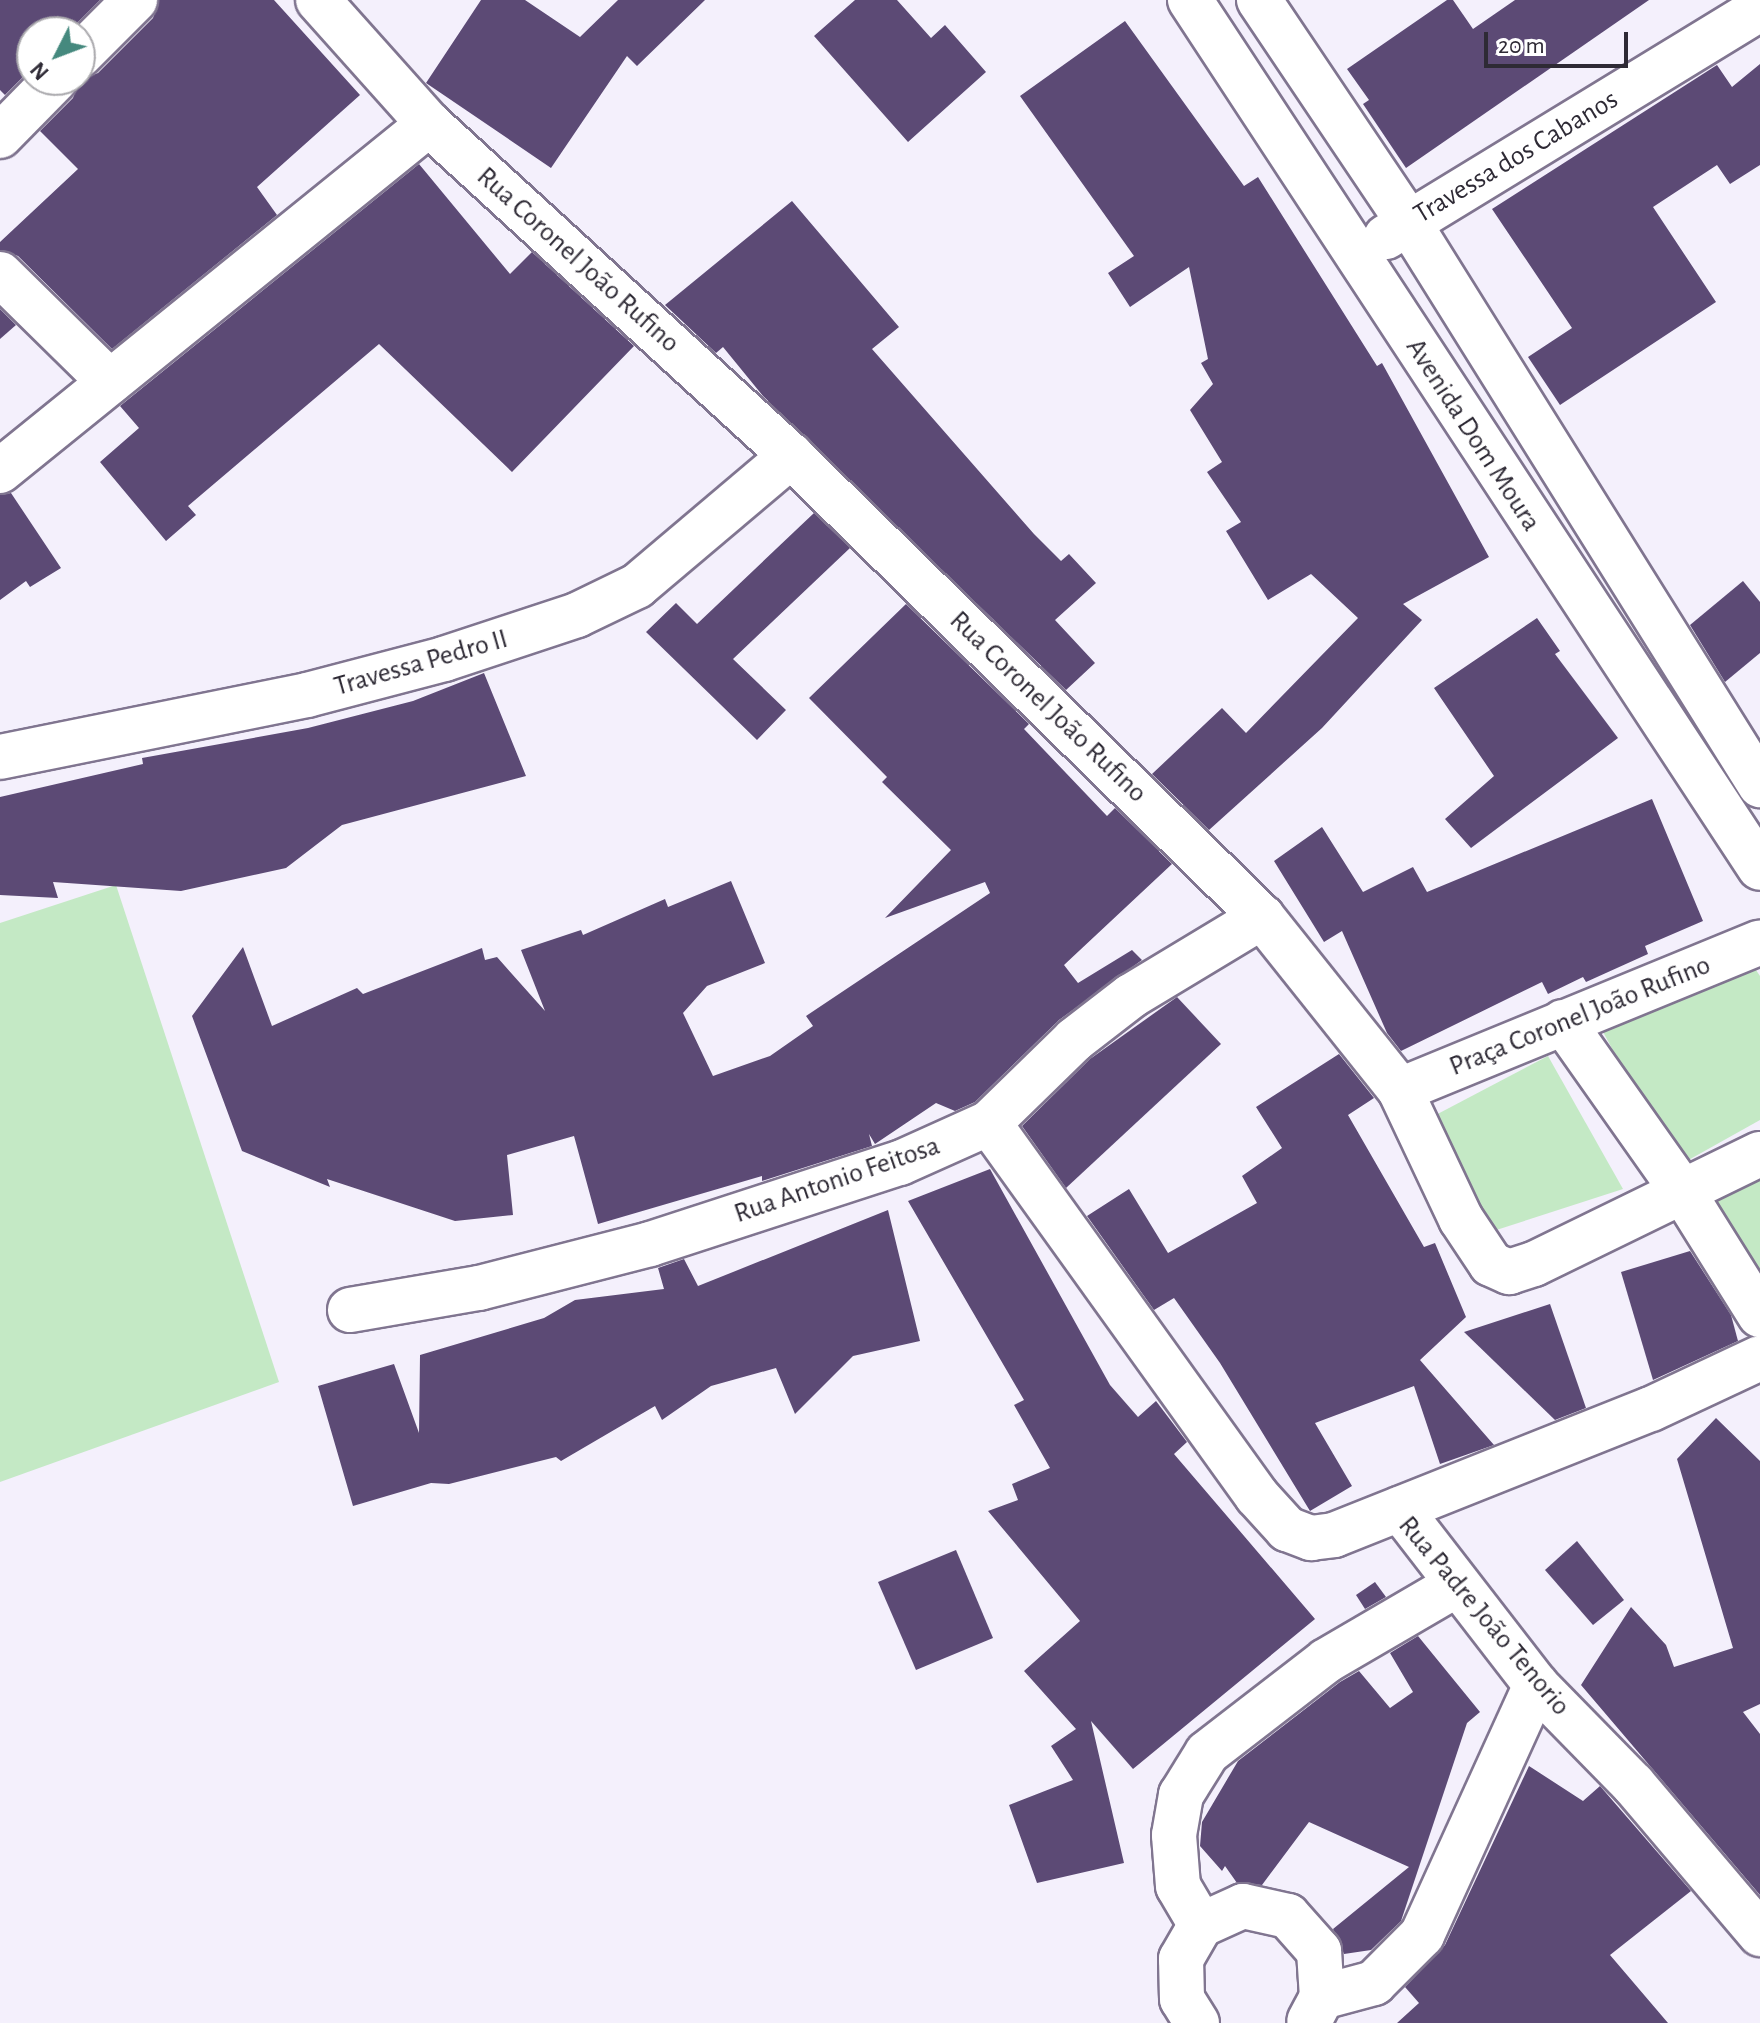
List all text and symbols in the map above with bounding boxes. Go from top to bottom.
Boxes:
north arrow [16,16,96,96]
scale bar [1488,16,1632,66]
text: 20 m [1498,34,1545,58]
text: N [26,58,53,84]
street label: Travessa dos Cabanos [1408,83,1624,231]
street label: Rua Coronel João Rufino [470,160,686,360]
street label: Avenida Dom Moura [1398,332,1548,538]
street label: Rua Coronel João Rufino [942,604,1154,810]
street label: Travessa Pedro II [330,622,512,704]
street label: Praça Coronel João Rufino [1445,948,1715,1084]
street label: Rua Antonio Feitosa [730,1129,944,1231]
street label: Rua Padre João Tenorio [1391,1509,1577,1723]

